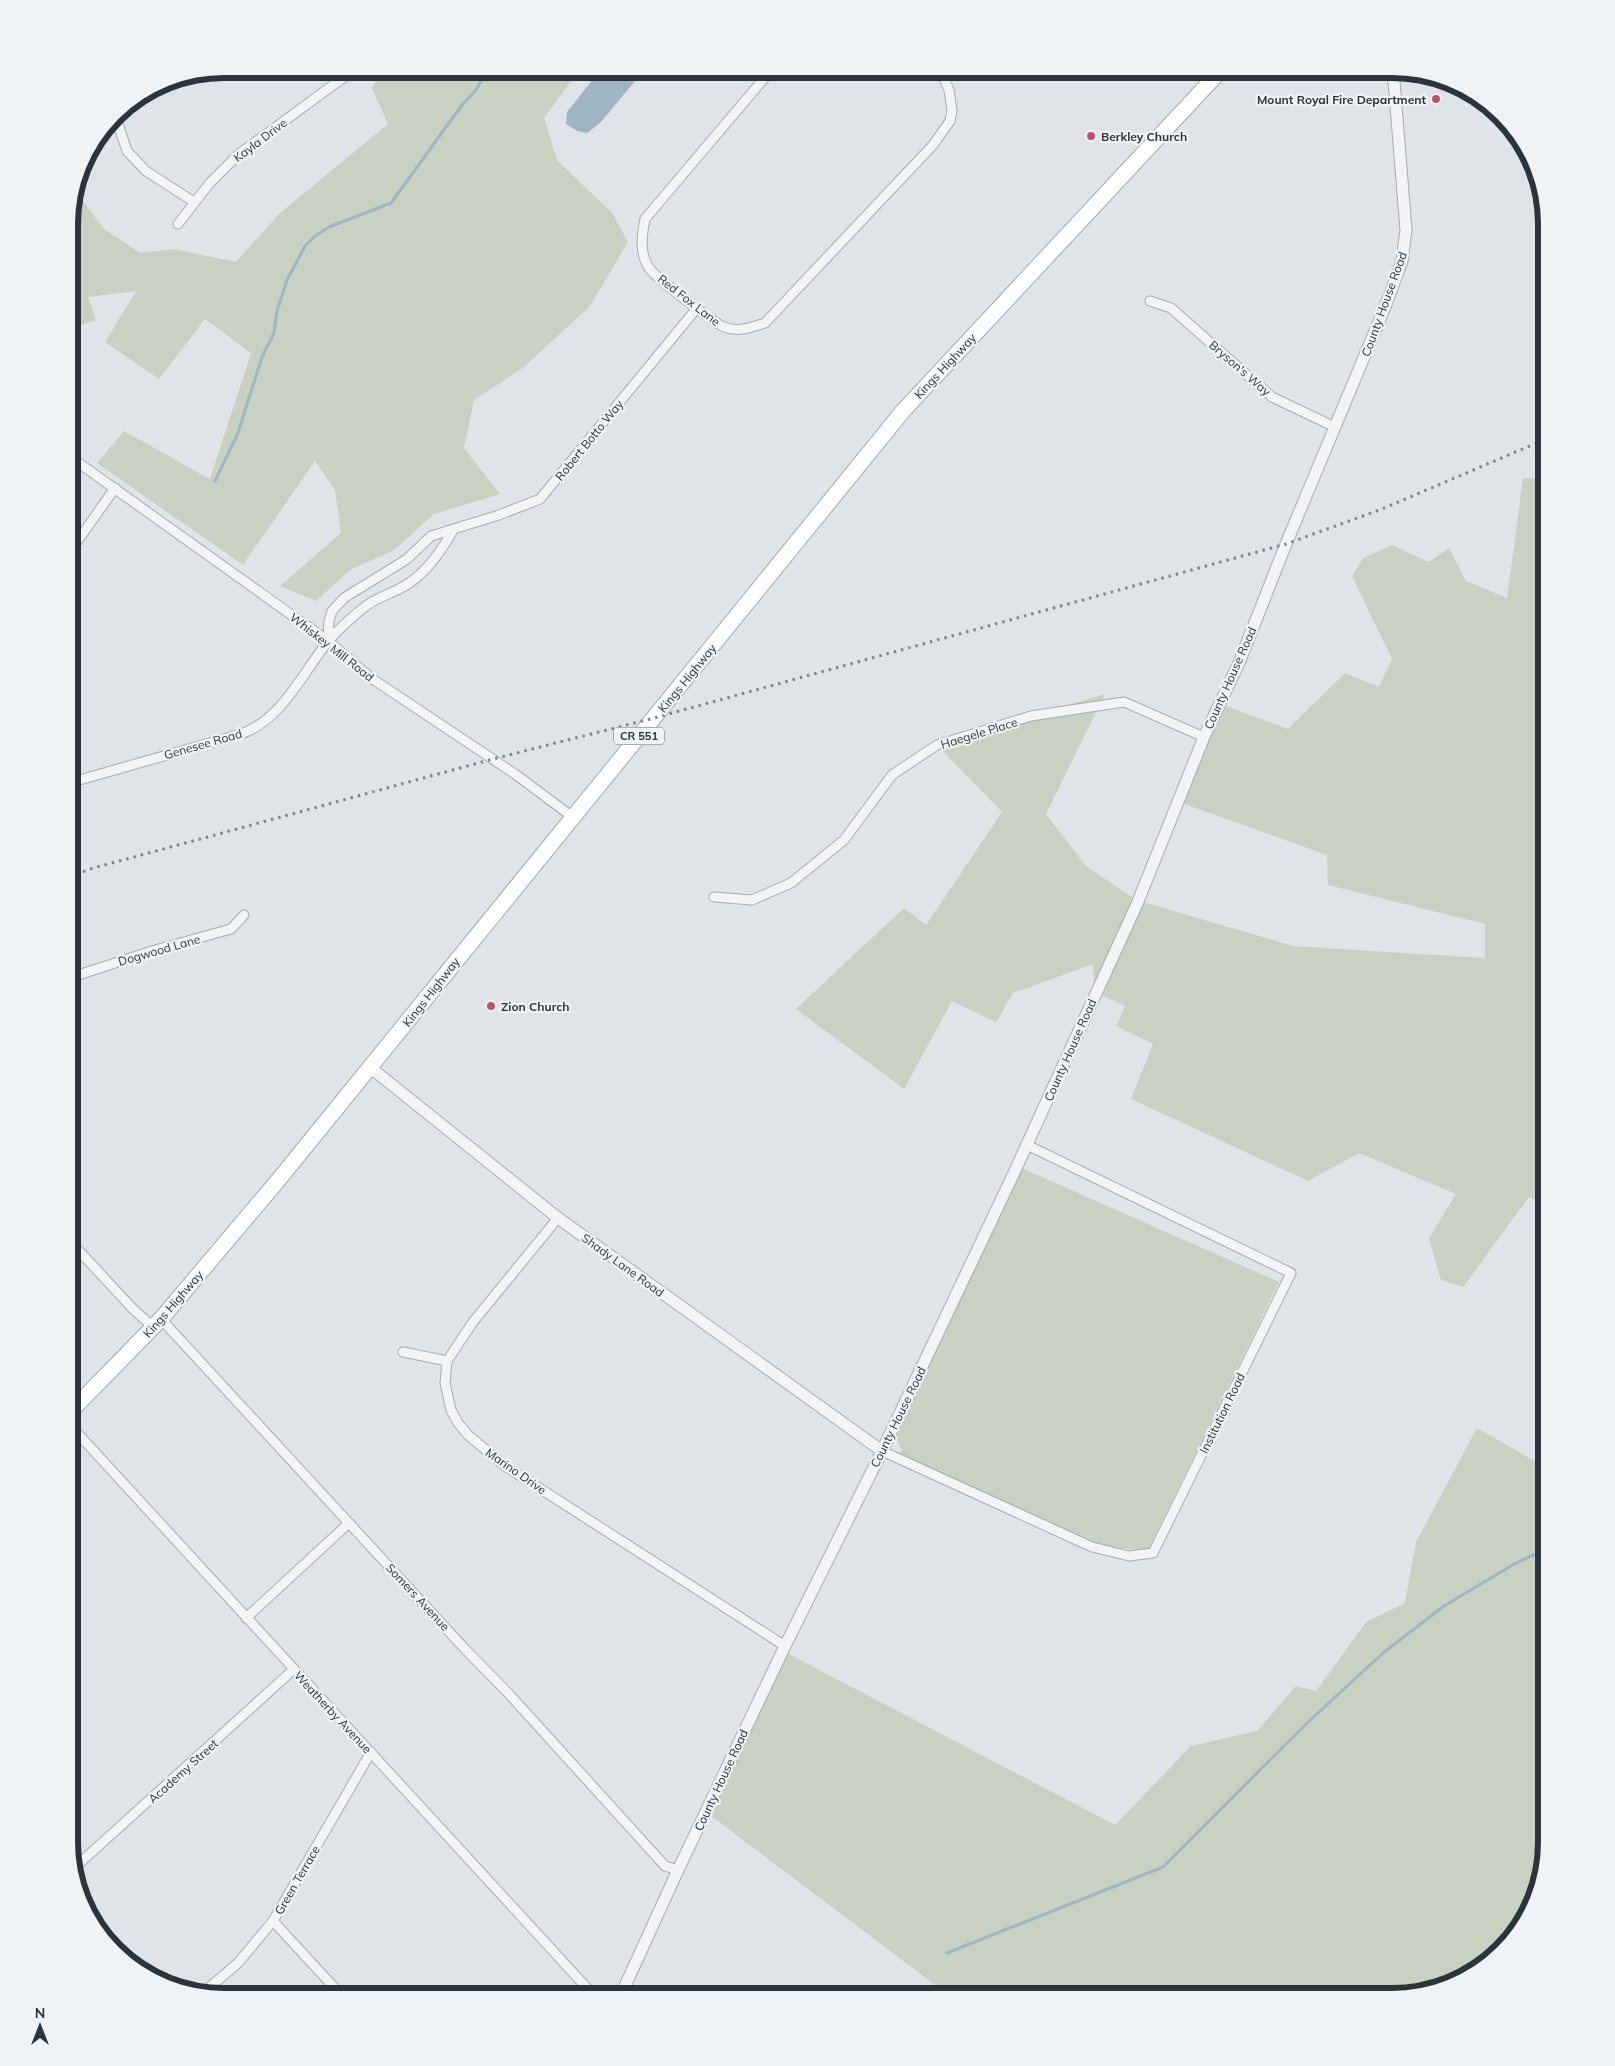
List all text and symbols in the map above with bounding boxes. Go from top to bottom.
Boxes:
place label: Mount Royal Fire Department [1257,92,1426,107]
marker: Mount Royal Fire Department [1430,93,1442,105]
street label: Kayla Drive [230,115,290,165]
place label: Berkley Church [1101,129,1187,144]
marker: Berkley Church [1085,130,1097,142]
street label: County House Road [1358,250,1410,358]
street label: Red Fox Lane [655,271,723,329]
street label: Kings Highway [911,330,980,402]
street label: Bryson's Way [1206,337,1274,399]
street label: Robert Botto Way [552,396,627,484]
street label: Whiskey Mill Road [287,610,377,684]
street label: County House Road [1201,625,1259,731]
street label: Kings Highway [655,640,720,715]
street label: Haegele Place [939,714,1019,752]
street label: Genesee Road [162,726,244,762]
road number: CR 551 [614,728,664,744]
street label: Dogwood Lane [116,931,202,969]
street label: Kings Highway [399,954,463,1030]
street label: County House Road [1041,997,1099,1103]
place label: Zion Church [501,999,570,1014]
marker: Zion Church [485,1000,497,1012]
street label: Shady Lane Road [579,1230,667,1300]
street label: Kings Highway [140,1267,207,1341]
street label: County House Road [867,1364,929,1470]
street label: Institution Road [1196,1370,1248,1456]
street label: Marino Drive [483,1445,549,1497]
street label: Somers Avenue [383,1560,453,1634]
street label: Weatherby Avenue [291,1668,375,1756]
street label: County House Road [691,1727,751,1833]
street label: Academy Street [145,1736,221,1806]
street label: Green Terrace [271,1843,323,1917]
north arrow [15,2001,65,2051]
text: N [35,2004,45,2022]

